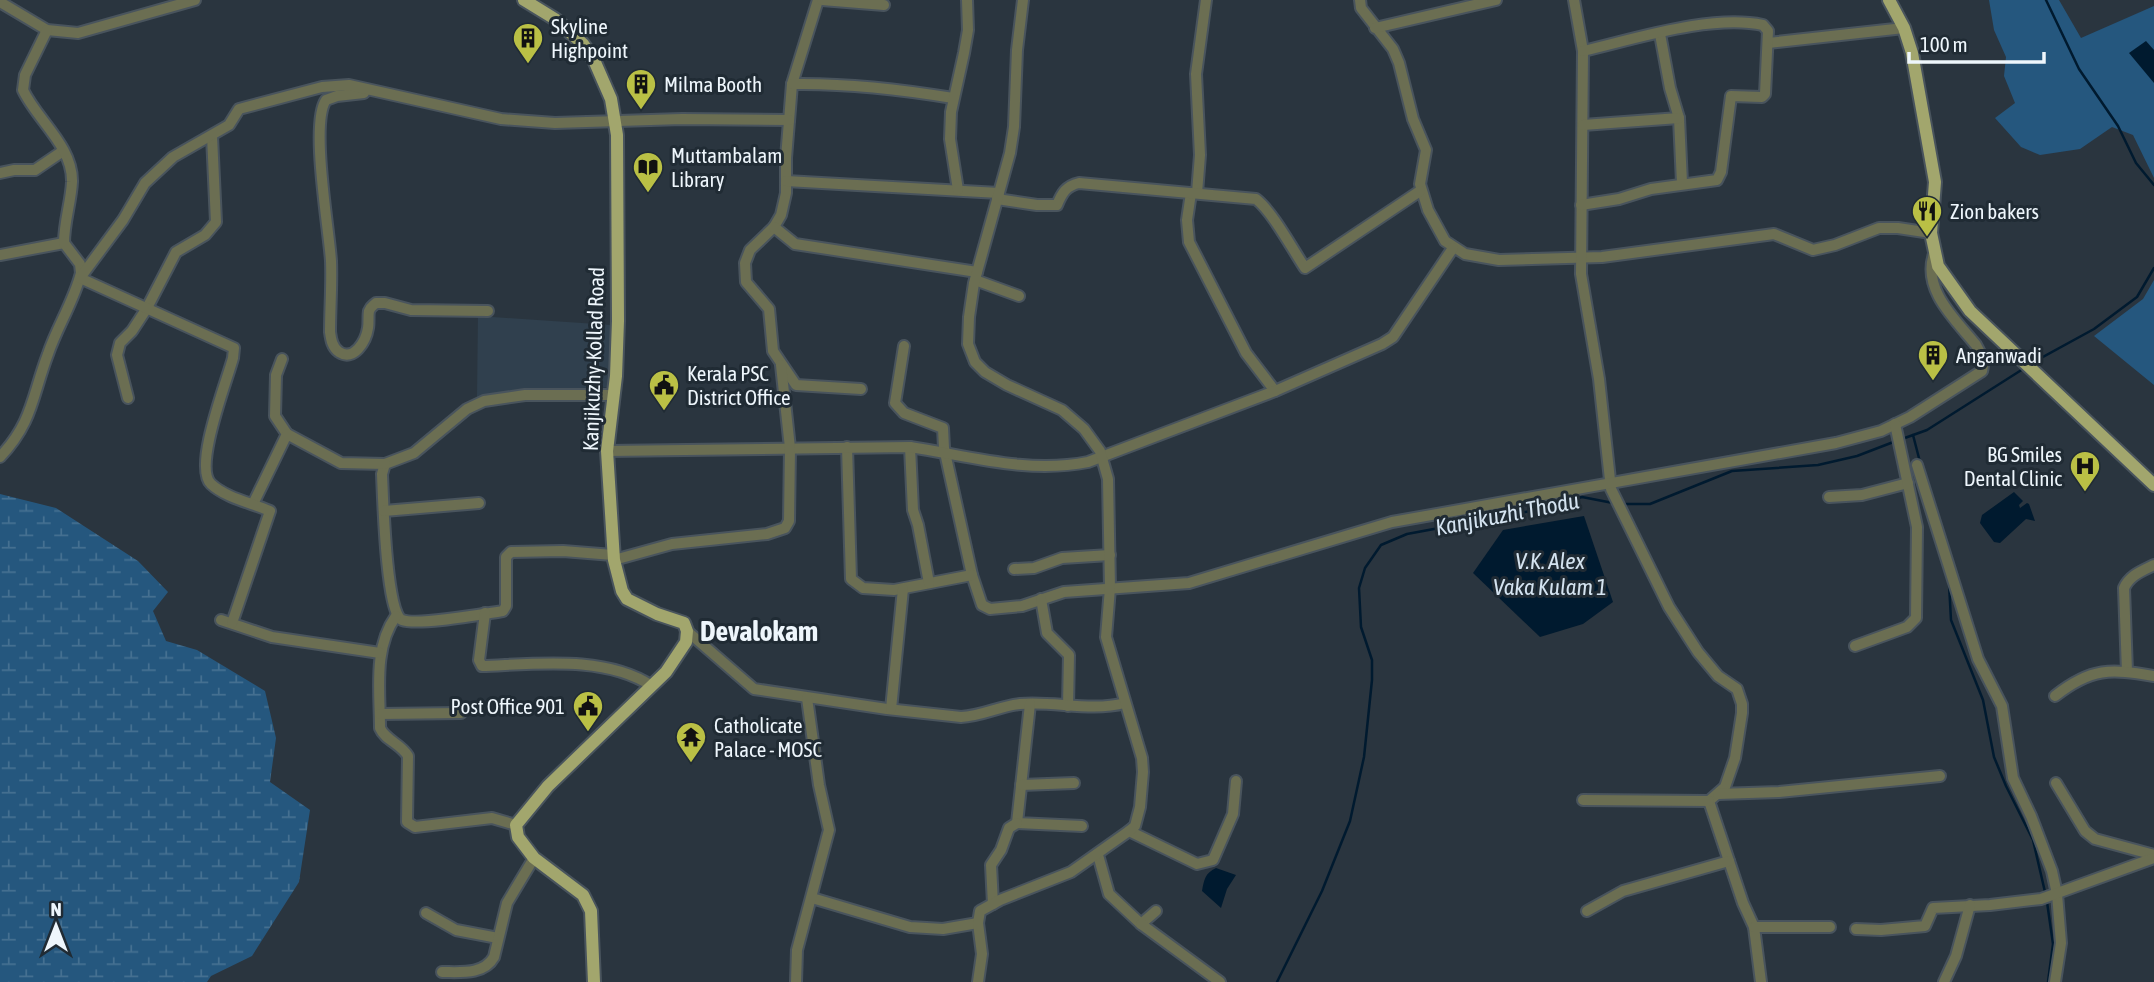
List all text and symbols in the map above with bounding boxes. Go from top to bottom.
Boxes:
place label: Skyline Highpoint [551,14,628,62]
building icon: Skyline Highpoint [511,21,545,65]
scale bar [1909,21,2044,65]
text: 100 m [1920,32,1968,56]
building icon: Milma Booth [624,67,658,111]
place label: Milma Booth [664,72,762,96]
place label: Muttambalam Library [671,143,782,191]
library icon: Muttambalam Library [631,150,665,194]
restaurant icon: Zion bakers [1910,194,1944,238]
place label: Zion bakers [1950,199,2039,223]
street label: Kanjikuzhy-Kollad Road [578,267,608,451]
building icon: Anganwadi [1916,338,1950,382]
place label: Anganwadi [1956,343,2042,367]
place label: Kerala PSC District Office [687,361,791,409]
public building icon: Kerala PSC District Office [647,368,681,412]
place label: BG Smiles Dental Clinic [1964,442,2062,490]
hospital icon: BG Smiles Dental Clinic [2068,449,2102,493]
water label: Kanjikuzhi Thodu [1433,487,1581,541]
water label: V.K. Alex Vaka Kulam 1 [1493,548,1607,600]
district label: Devalokam [700,615,818,647]
public building icon: Post Office 901 [571,689,605,733]
place label: Post Office 901 [450,694,565,718]
place label: Catholicate Palace - MOSC [714,713,822,761]
temple icon: Catholicate Palace - MOSC [674,720,708,764]
north arrow [21,891,91,961]
text: N [50,898,62,920]

